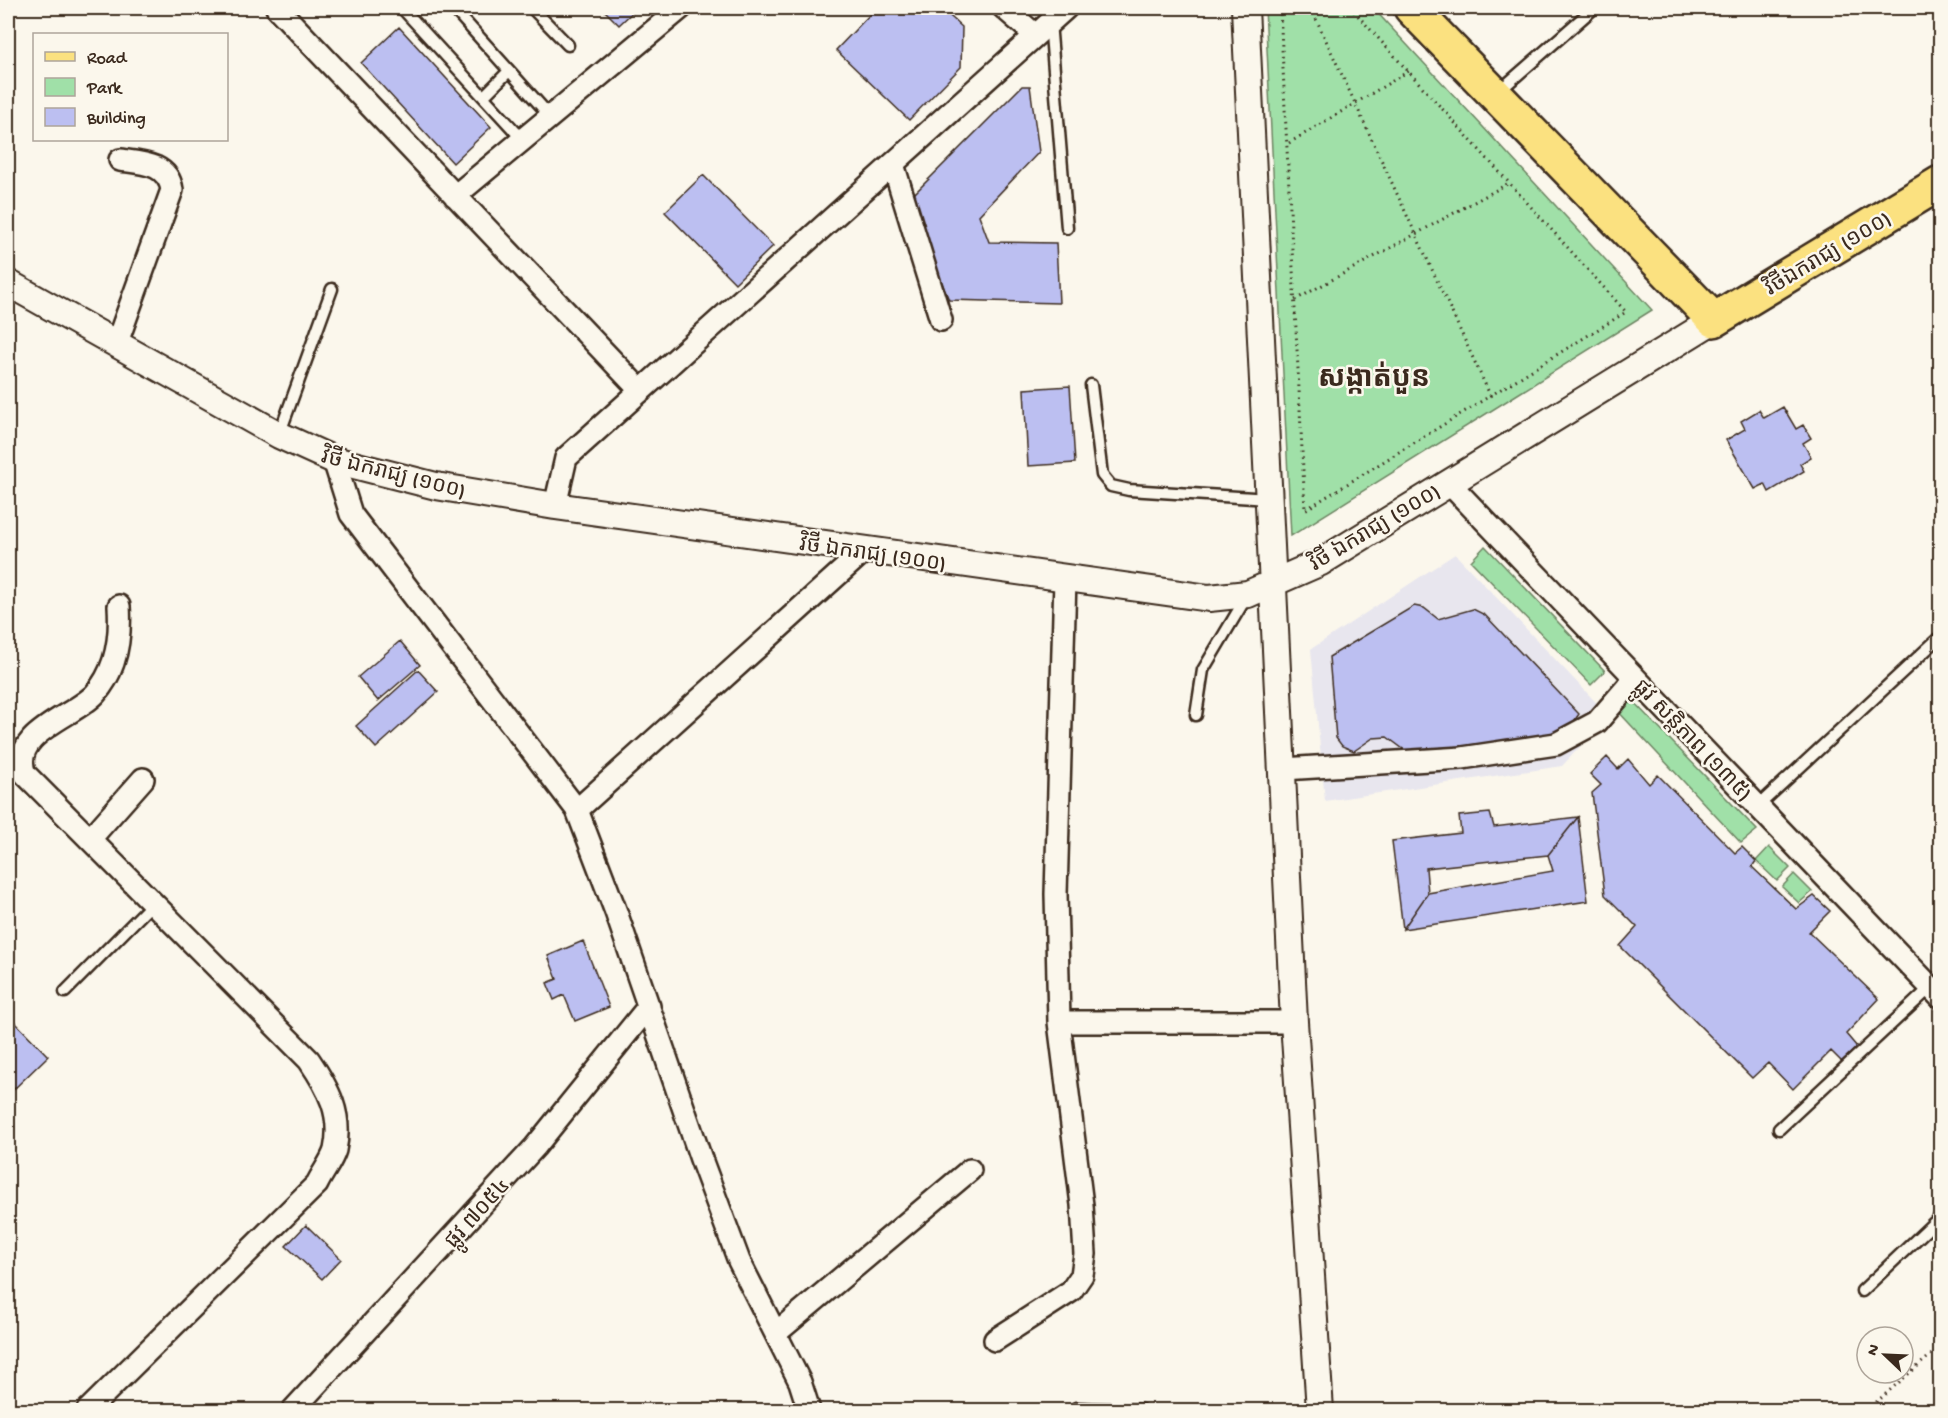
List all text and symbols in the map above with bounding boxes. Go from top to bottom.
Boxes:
legend [33,33,228,141]
text: Road [87,49,128,70]
text: Park [86,79,123,100]
text: Building [86,109,146,130]
street label: វិថីឯករាជ្យ (១០០) [1759,204,1897,304]
district label: សង្កាត់បួន [1318,361,1430,397]
street label: វិថី ឯករាជ្យ (១០០) [318,442,469,506]
street label: វិថី ឯករាជ្យ (១០០) [1304,477,1446,579]
street label: វិថី ឯករាជ្យ (១០០) [797,529,948,579]
street label: ផ្លូវ សន្តិភាព (១៣៥) [1624,674,1758,811]
street label: ផ្លូវ ៧០៥៤ [441,1174,520,1257]
north arrow [1855,1325,1915,1385]
text: N [1864,1341,1885,1359]

